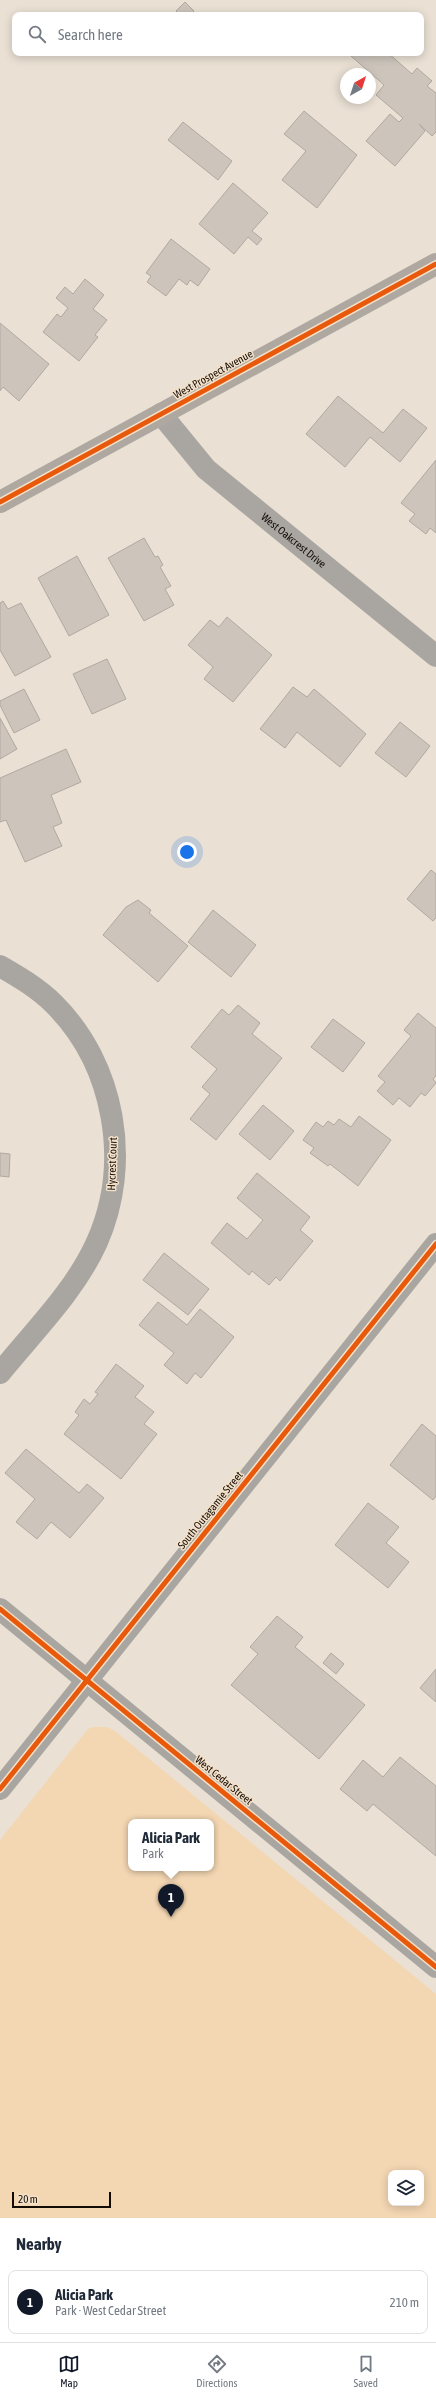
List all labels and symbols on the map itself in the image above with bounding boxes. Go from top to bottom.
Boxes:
north arrow [340,68,376,104]
street label: West Prospect Avenue [172,347,254,401]
street label: West Oakcrest Drive [259,510,328,570]
your location [177,842,197,862]
street label: Hycrest Court [105,1137,119,1191]
street label: South Outagamie Street [175,1469,245,1551]
street label: West Cedar Street [193,1753,255,1807]
pin: 1 [158,1884,184,1917]
scale bar [12,2190,111,2209]

